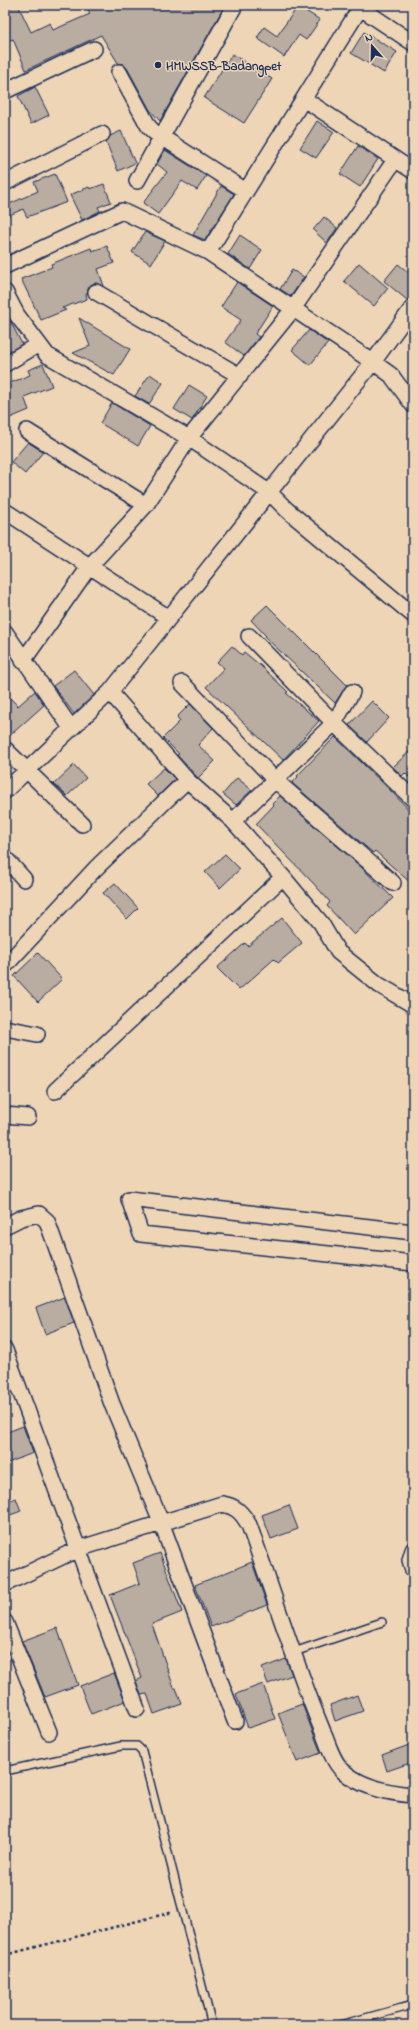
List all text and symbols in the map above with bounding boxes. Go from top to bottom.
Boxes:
north arrow [352,26,392,66]
text: N [363,29,375,46]
place label: HMWSSB-Badangpet [166,57,282,78]
marker: HMWSSB-Badangpet [153,60,163,70]

